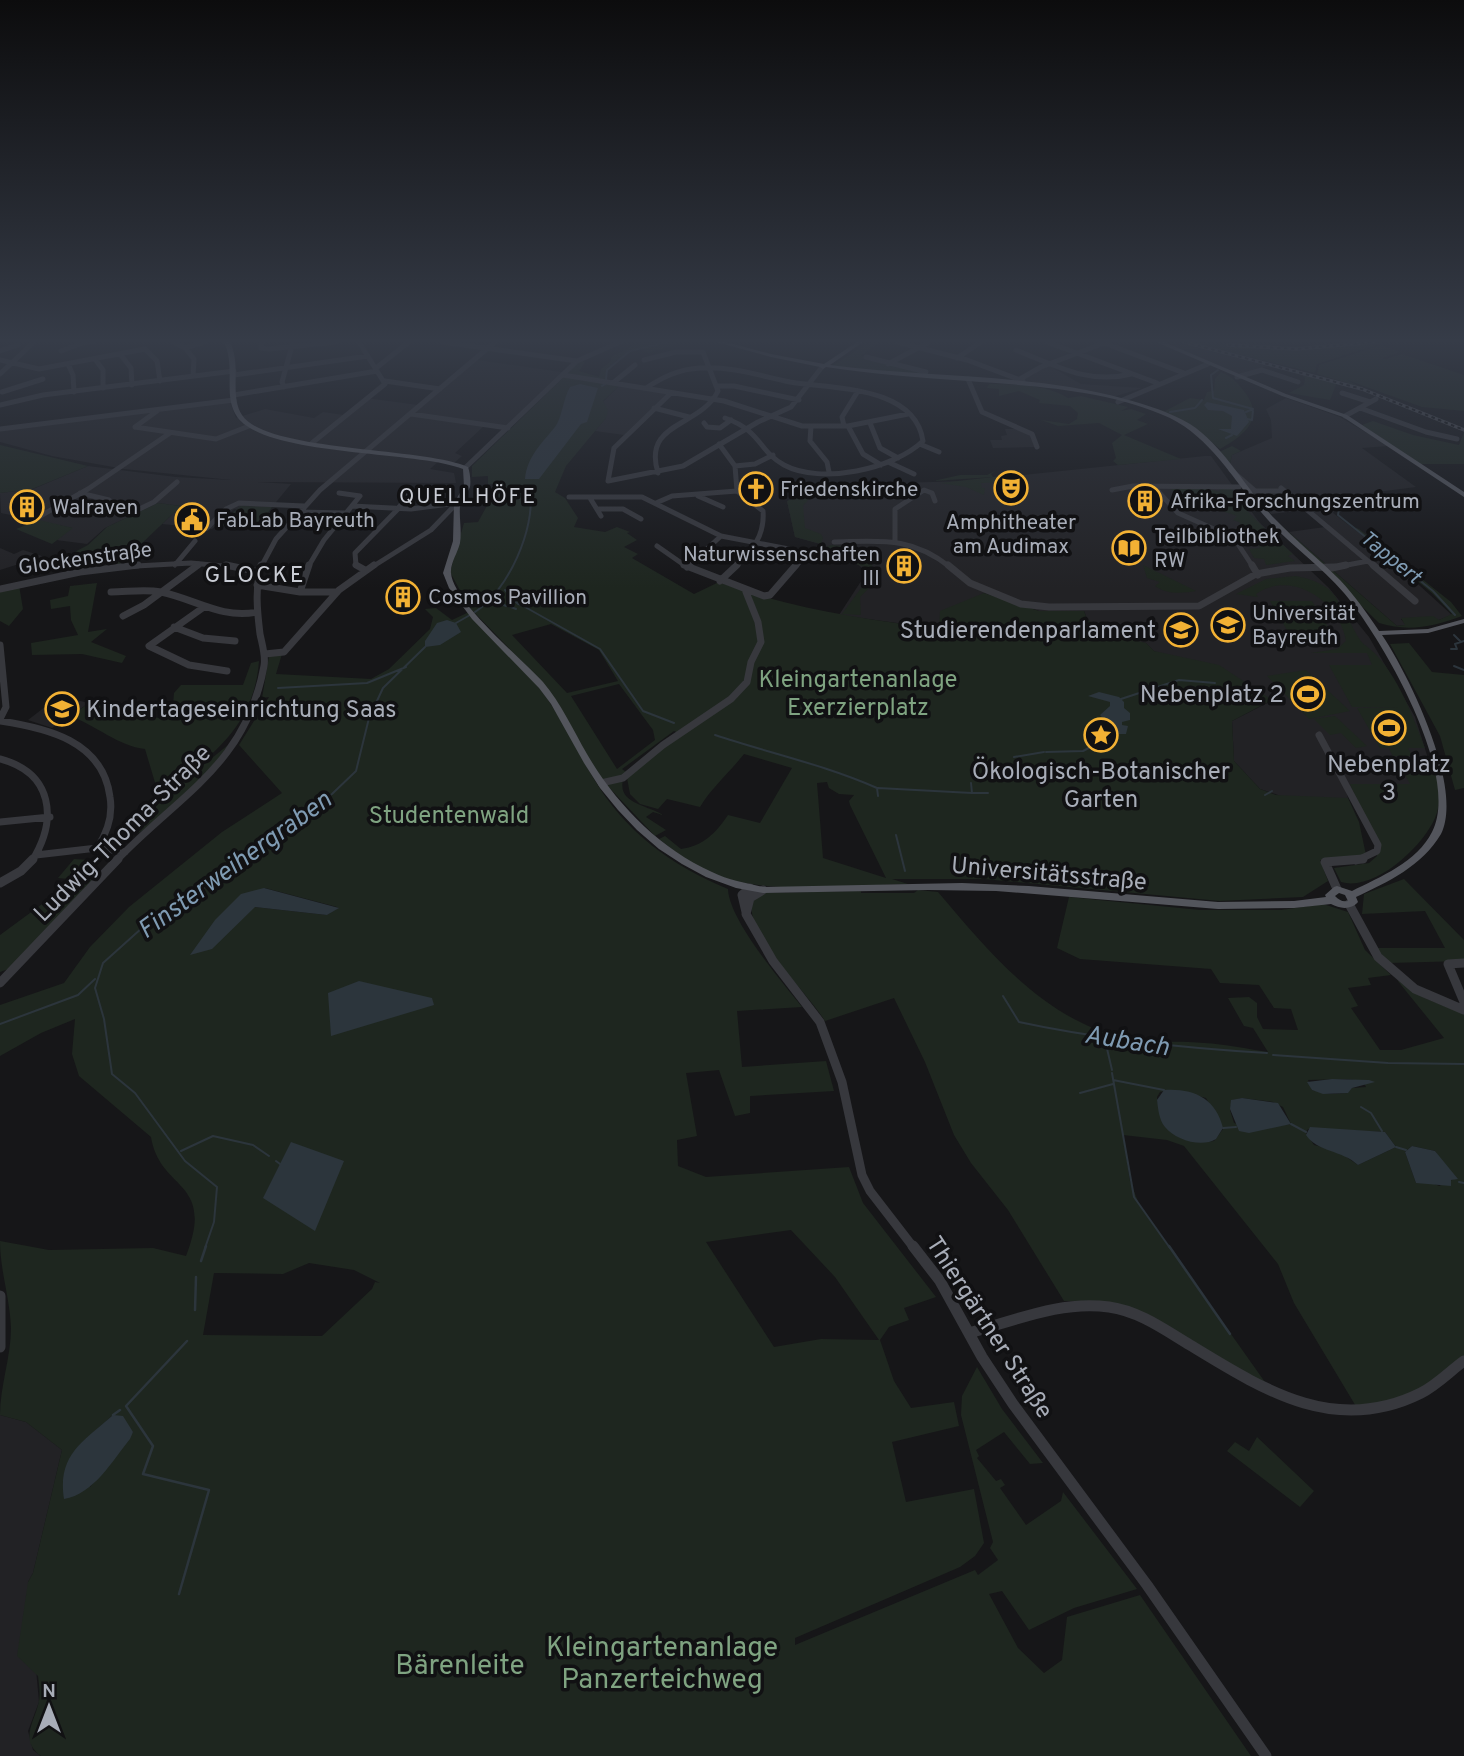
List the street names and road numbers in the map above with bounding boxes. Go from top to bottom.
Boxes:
street label: Glockenstraße [17,537,154,582]
street label: Ludwig-Thoma-Straße [28,739,218,929]
street label: Universitätsstraße [950,851,1148,898]
street label: Thiergärtner Straße [918,1231,1058,1425]

